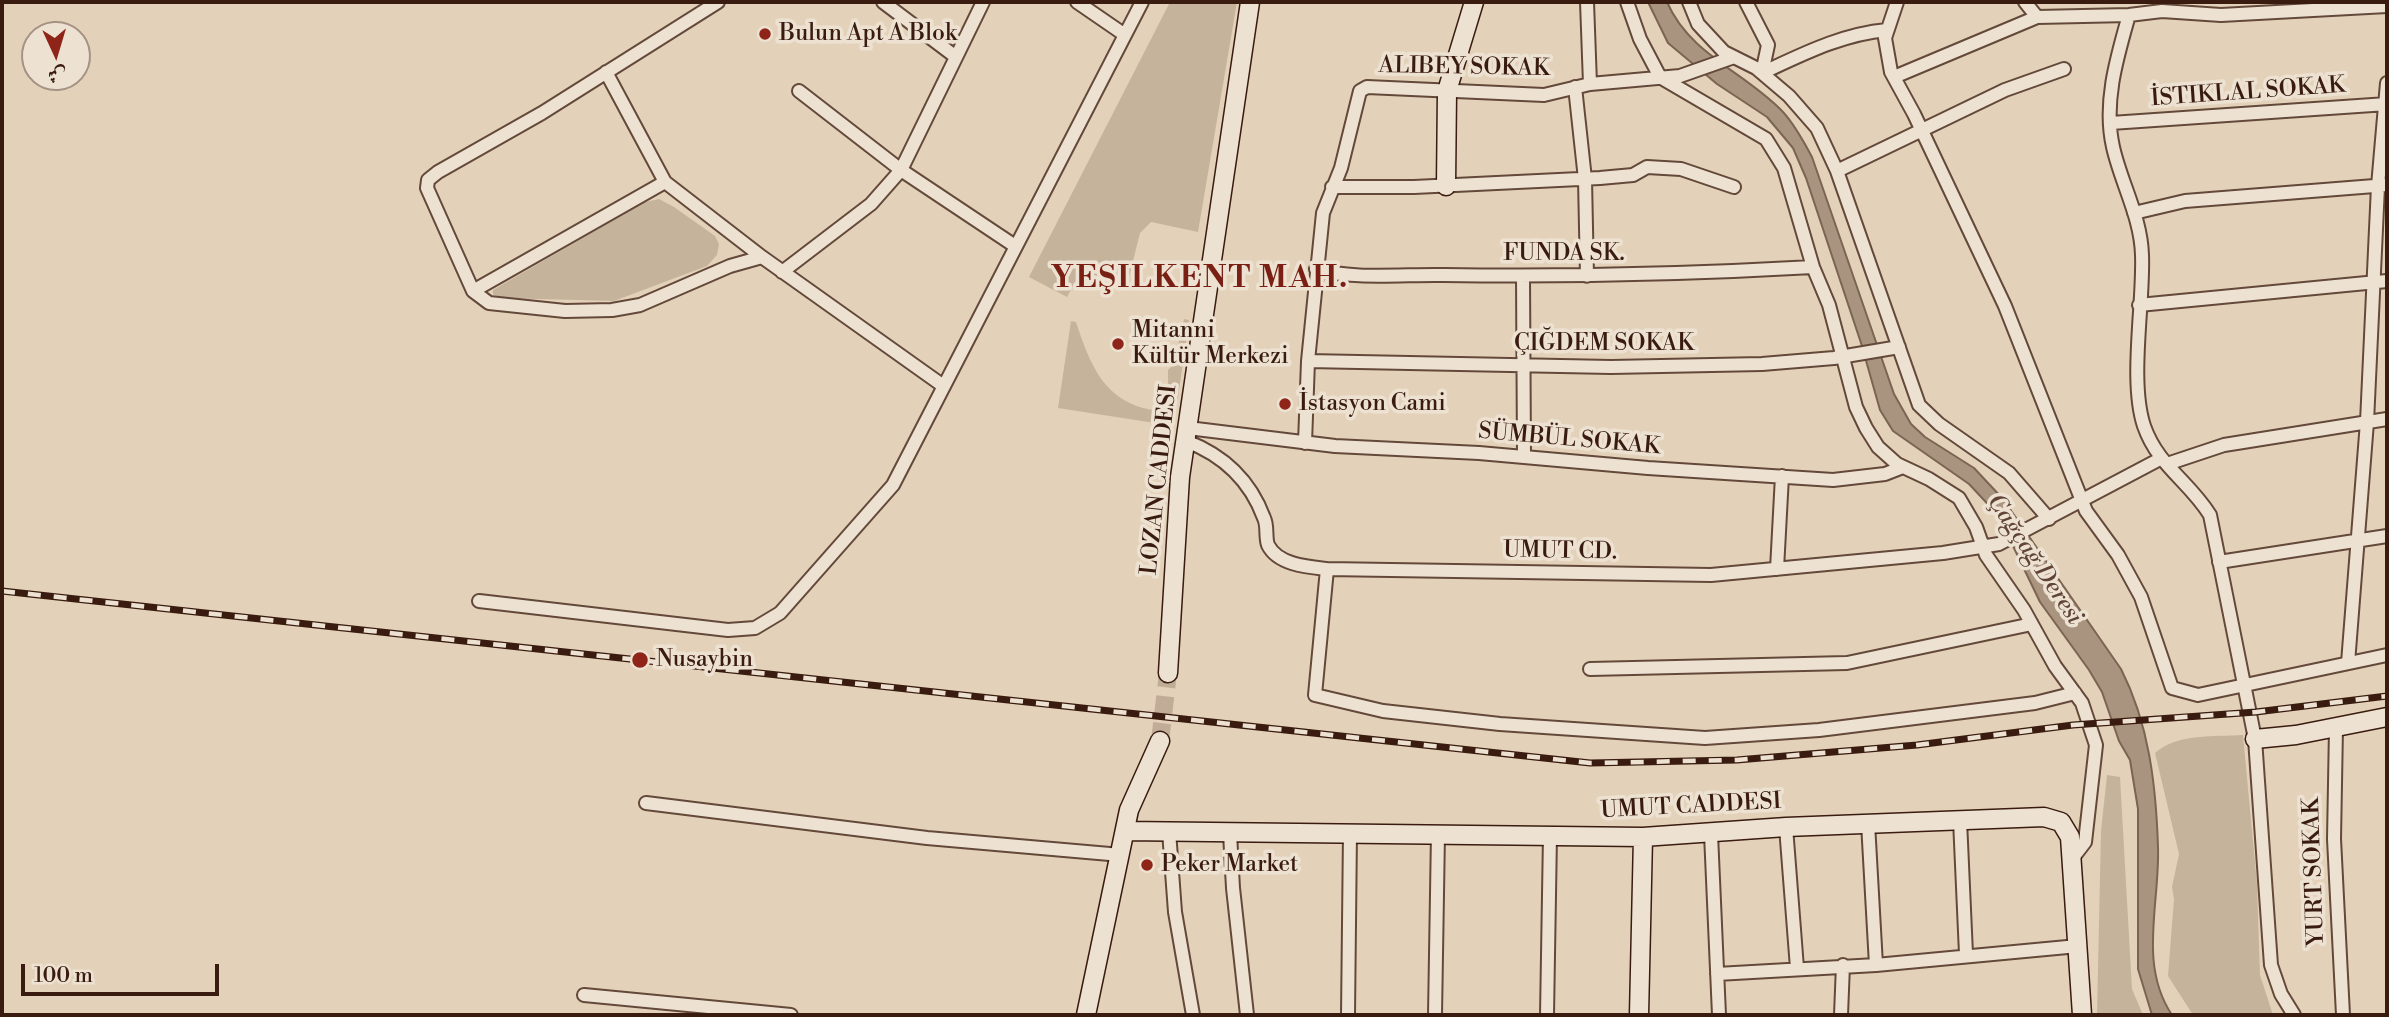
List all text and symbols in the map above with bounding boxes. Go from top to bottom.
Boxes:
place label: Bulun Apt A Blok [779,20,957,48]
north arrow [21,21,91,91]
marker: Bulun Apt A Blok [757,26,773,42]
street label: ALIBEY SOKAK [1378,53,1550,83]
text: ش [47,62,68,88]
street label: İSTIKLAL SOKAK [2150,72,2346,114]
street label: FUNDA SK. [1503,240,1625,268]
district label: YEŞILKENT MAH. [1052,262,1348,298]
place label: Mitanni Kültür Merkezi [1132,317,1289,371]
street label: ÇIĞDEM SOKAK [1514,330,1694,358]
marker: Mitanni Kültür Merkezi [1110,336,1126,352]
street label: LOZAN CADDESI [1136,384,1184,576]
place label: İstasyon Cami [1299,390,1446,418]
marker: İstasyon Cami [1277,396,1293,412]
street label: SÜMBÜL SOKAK [1477,418,1661,462]
water label: Çağçağ Deresi [1980,489,2088,631]
street label: UMUT CD. [1503,537,1617,567]
place label: Nusaybin [656,646,753,674]
marker: Nusaybin [630,650,650,670]
street label: UMUT CADDESI [1600,788,1782,826]
street label: YURT SOKAK [2299,797,2331,947]
place label: Peker Market [1161,851,1298,879]
marker: Peker Market [1139,857,1155,873]
scale bar [24,950,222,994]
text: 100 m [34,963,93,989]

